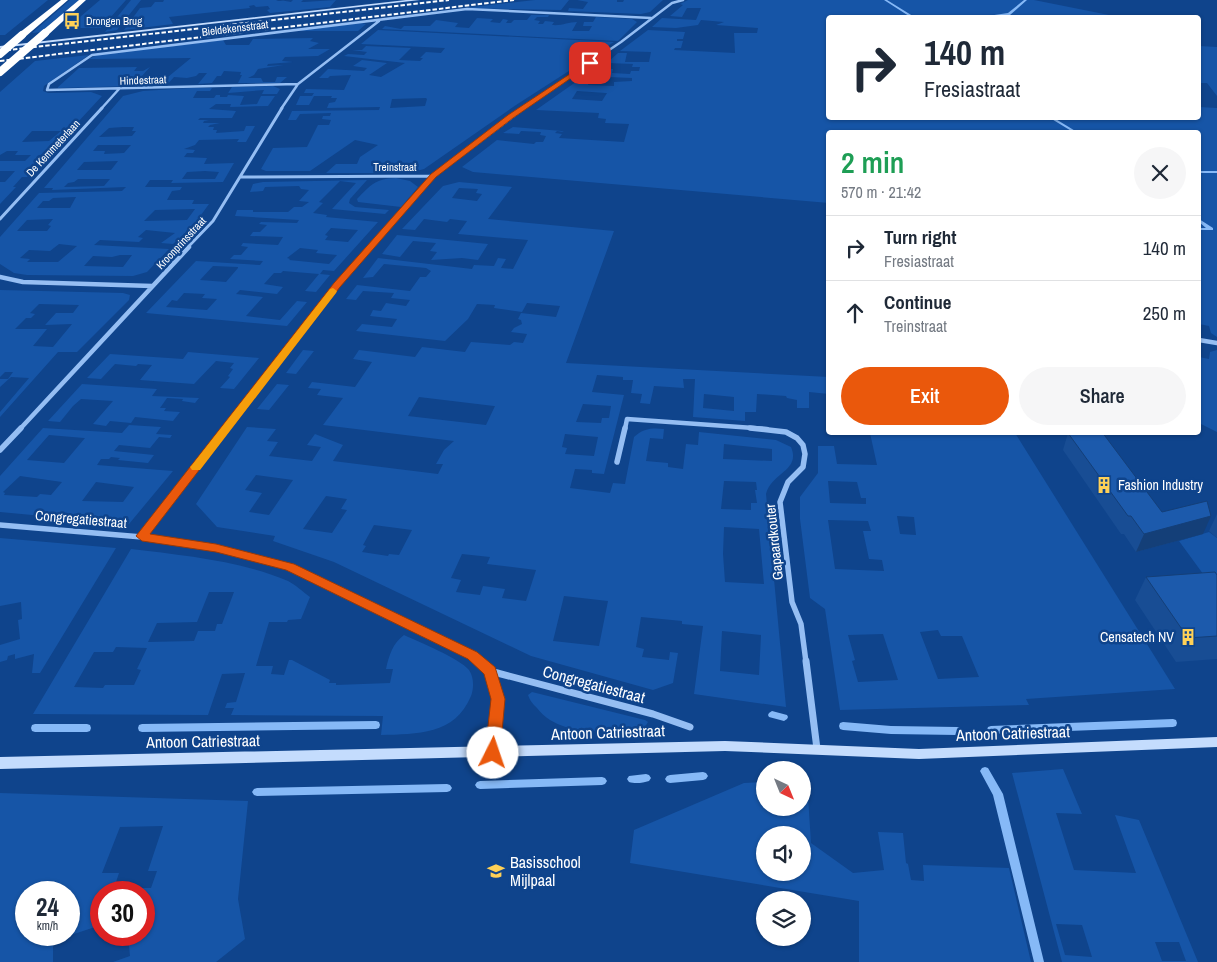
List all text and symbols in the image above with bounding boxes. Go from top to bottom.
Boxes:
bus stop icon: Drongen Brug [62,11,82,31]
place label: Drongen Brug [86,14,142,28]
street label: Bieldekensstraat [201,17,270,39]
text: 140 m [924,29,1005,76]
icon: right [841,35,906,100]
pin [569,42,611,84]
icon: arrive [576,49,604,77]
street label: Hindestraat [119,72,167,88]
text: Fresiastraat [924,74,1020,104]
street label: De Kemmeterlaan [23,117,83,179]
text: 2 min [841,142,904,182]
button: close [1134,147,1186,199]
street label: Treinstraat [373,160,417,174]
text: 570 m · 21:42 [841,181,921,203]
street label: Kroonprinsstraat [153,213,209,272]
text: Turn right [884,224,956,250]
icon: right [841,234,869,262]
text: 140 m [1143,235,1186,261]
text: Fresiastraat [884,250,954,272]
text: Continue [884,289,952,315]
icon: ahead [841,299,869,327]
text: 250 m [1143,300,1186,326]
text: Treinstraat [884,315,947,337]
button: Exit [841,367,1009,425]
button: Share [1019,367,1186,425]
building icon: Fashion Industry [1094,475,1114,495]
place label: Fashion Industry [1118,476,1203,494]
street label: Gapaardkouter [761,503,787,581]
street label: Congregatiestraat [34,506,128,532]
building icon: Censatech NV [1178,627,1198,647]
place label: Censatech NV [1100,628,1174,646]
street label: Congregatiestraat [540,660,648,708]
street label: Antoon Catriestraat [550,719,666,745]
street label: Antoon Catriestraat [955,720,1071,746]
position arrow [466,726,518,778]
street label: Antoon Catriestraat [145,729,260,753]
north arrow [756,761,811,816]
map controls [756,761,811,946]
button: sound [756,826,811,881]
place label: Basisschool Mijlpaal [510,851,581,891]
school or university icon: Basisschool Mijlpaal [486,861,506,881]
speed limit sign: 30 [90,881,155,946]
text: 24 [36,890,59,924]
button: layers [756,891,811,946]
text: km/h [37,918,58,934]

